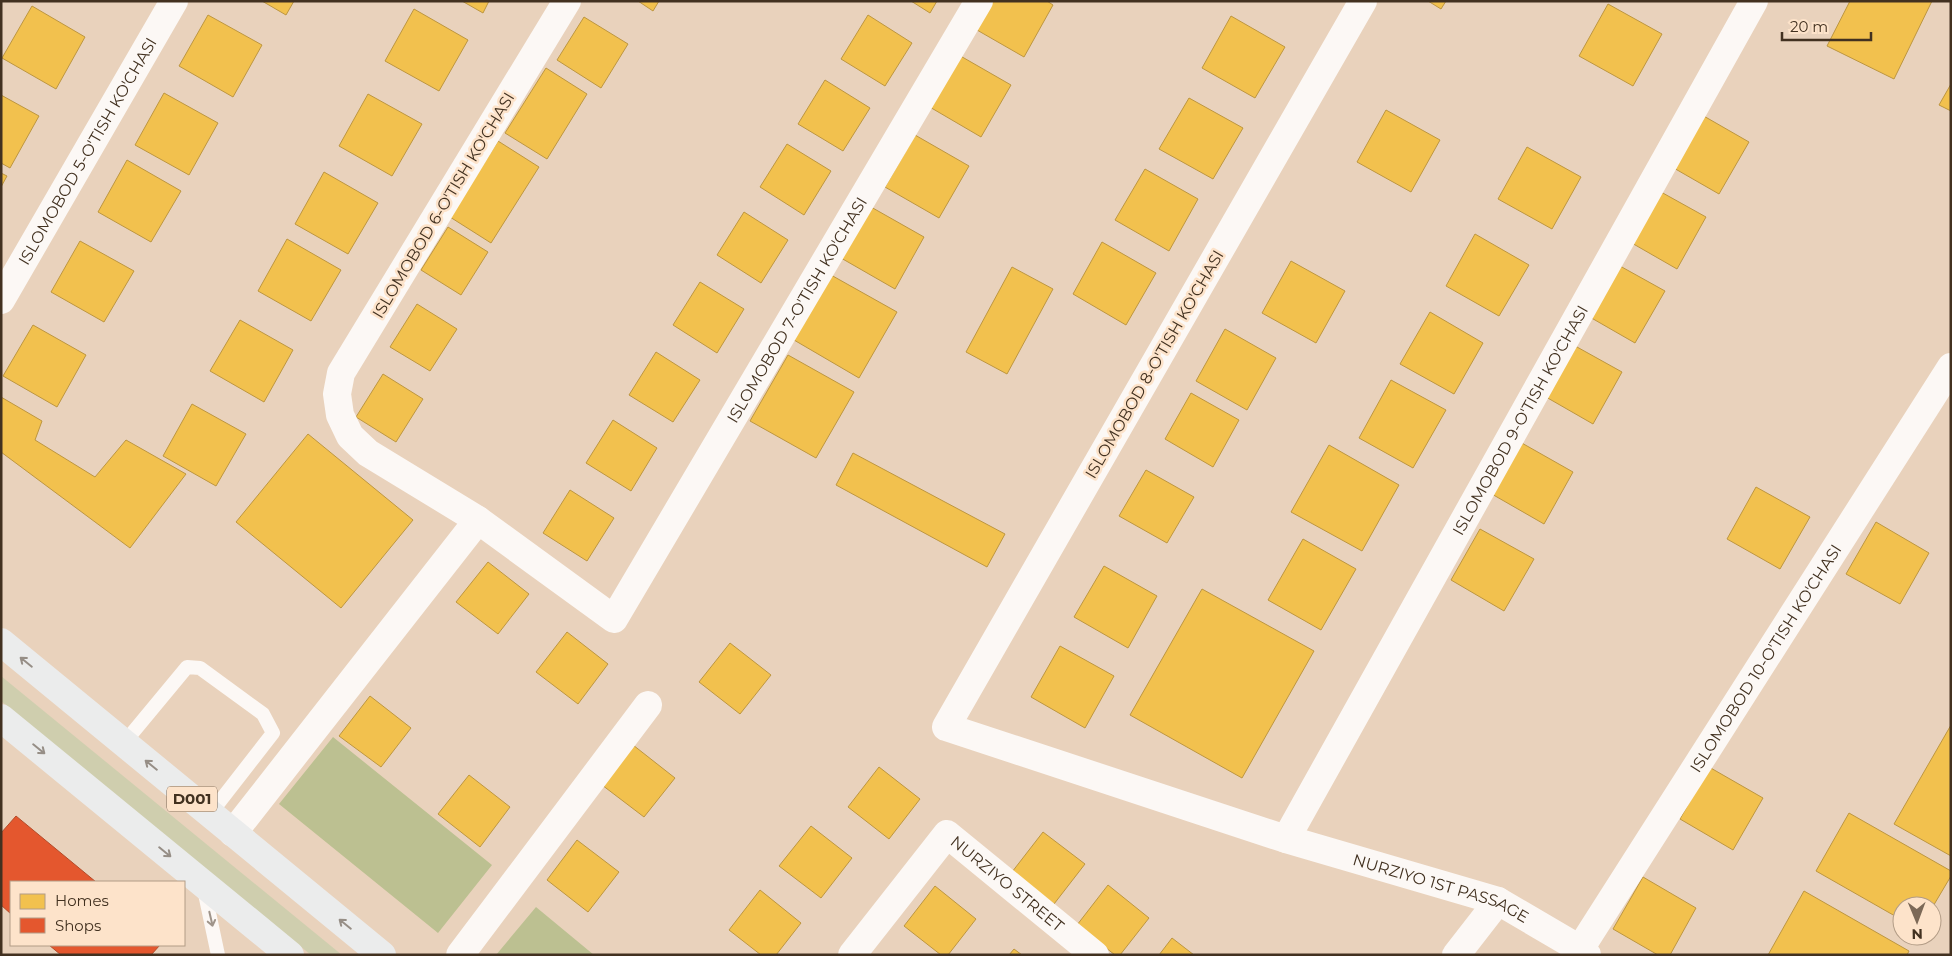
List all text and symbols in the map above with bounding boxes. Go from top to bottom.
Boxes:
scale bar [1782,10,1871,42]
text: 20 m [1790,17,1828,36]
street label: ISLOMOBOD 5-O'TISH KO'CHASI [14,34,161,268]
street label: ISLOMOBOD 6-O'TISH KO'CHASI [368,89,518,322]
street label: ISLOMOBOD 7-O'TISH KO'CHASI [723,194,871,426]
street label: ISLOMOBOD 8-O'TISH KO'CHASI [1081,247,1228,482]
street label: ISLOMOBOD 9-O'TISH KO'CHASI [1449,302,1592,538]
street label: ISLOMOBOD 10-O'TISH KO'CHASI [1686,541,1846,776]
one-way arrow [19,657,32,668]
one-way arrow [32,744,45,755]
one-way arrow [145,760,158,771]
road number: D001 [167,786,217,812]
street label: NURZIYO STREET [947,832,1068,936]
one-way arrow [158,847,171,858]
street label: NURZIYO 1ST PASSAGE [1351,850,1532,927]
legend [10,881,185,946]
text: Homes [55,891,109,910]
north arrow [1892,896,1942,946]
one-way arrow [207,911,216,927]
text: Shops [55,916,101,935]
one-way arrow [338,918,351,929]
text: N [1911,925,1923,943]

